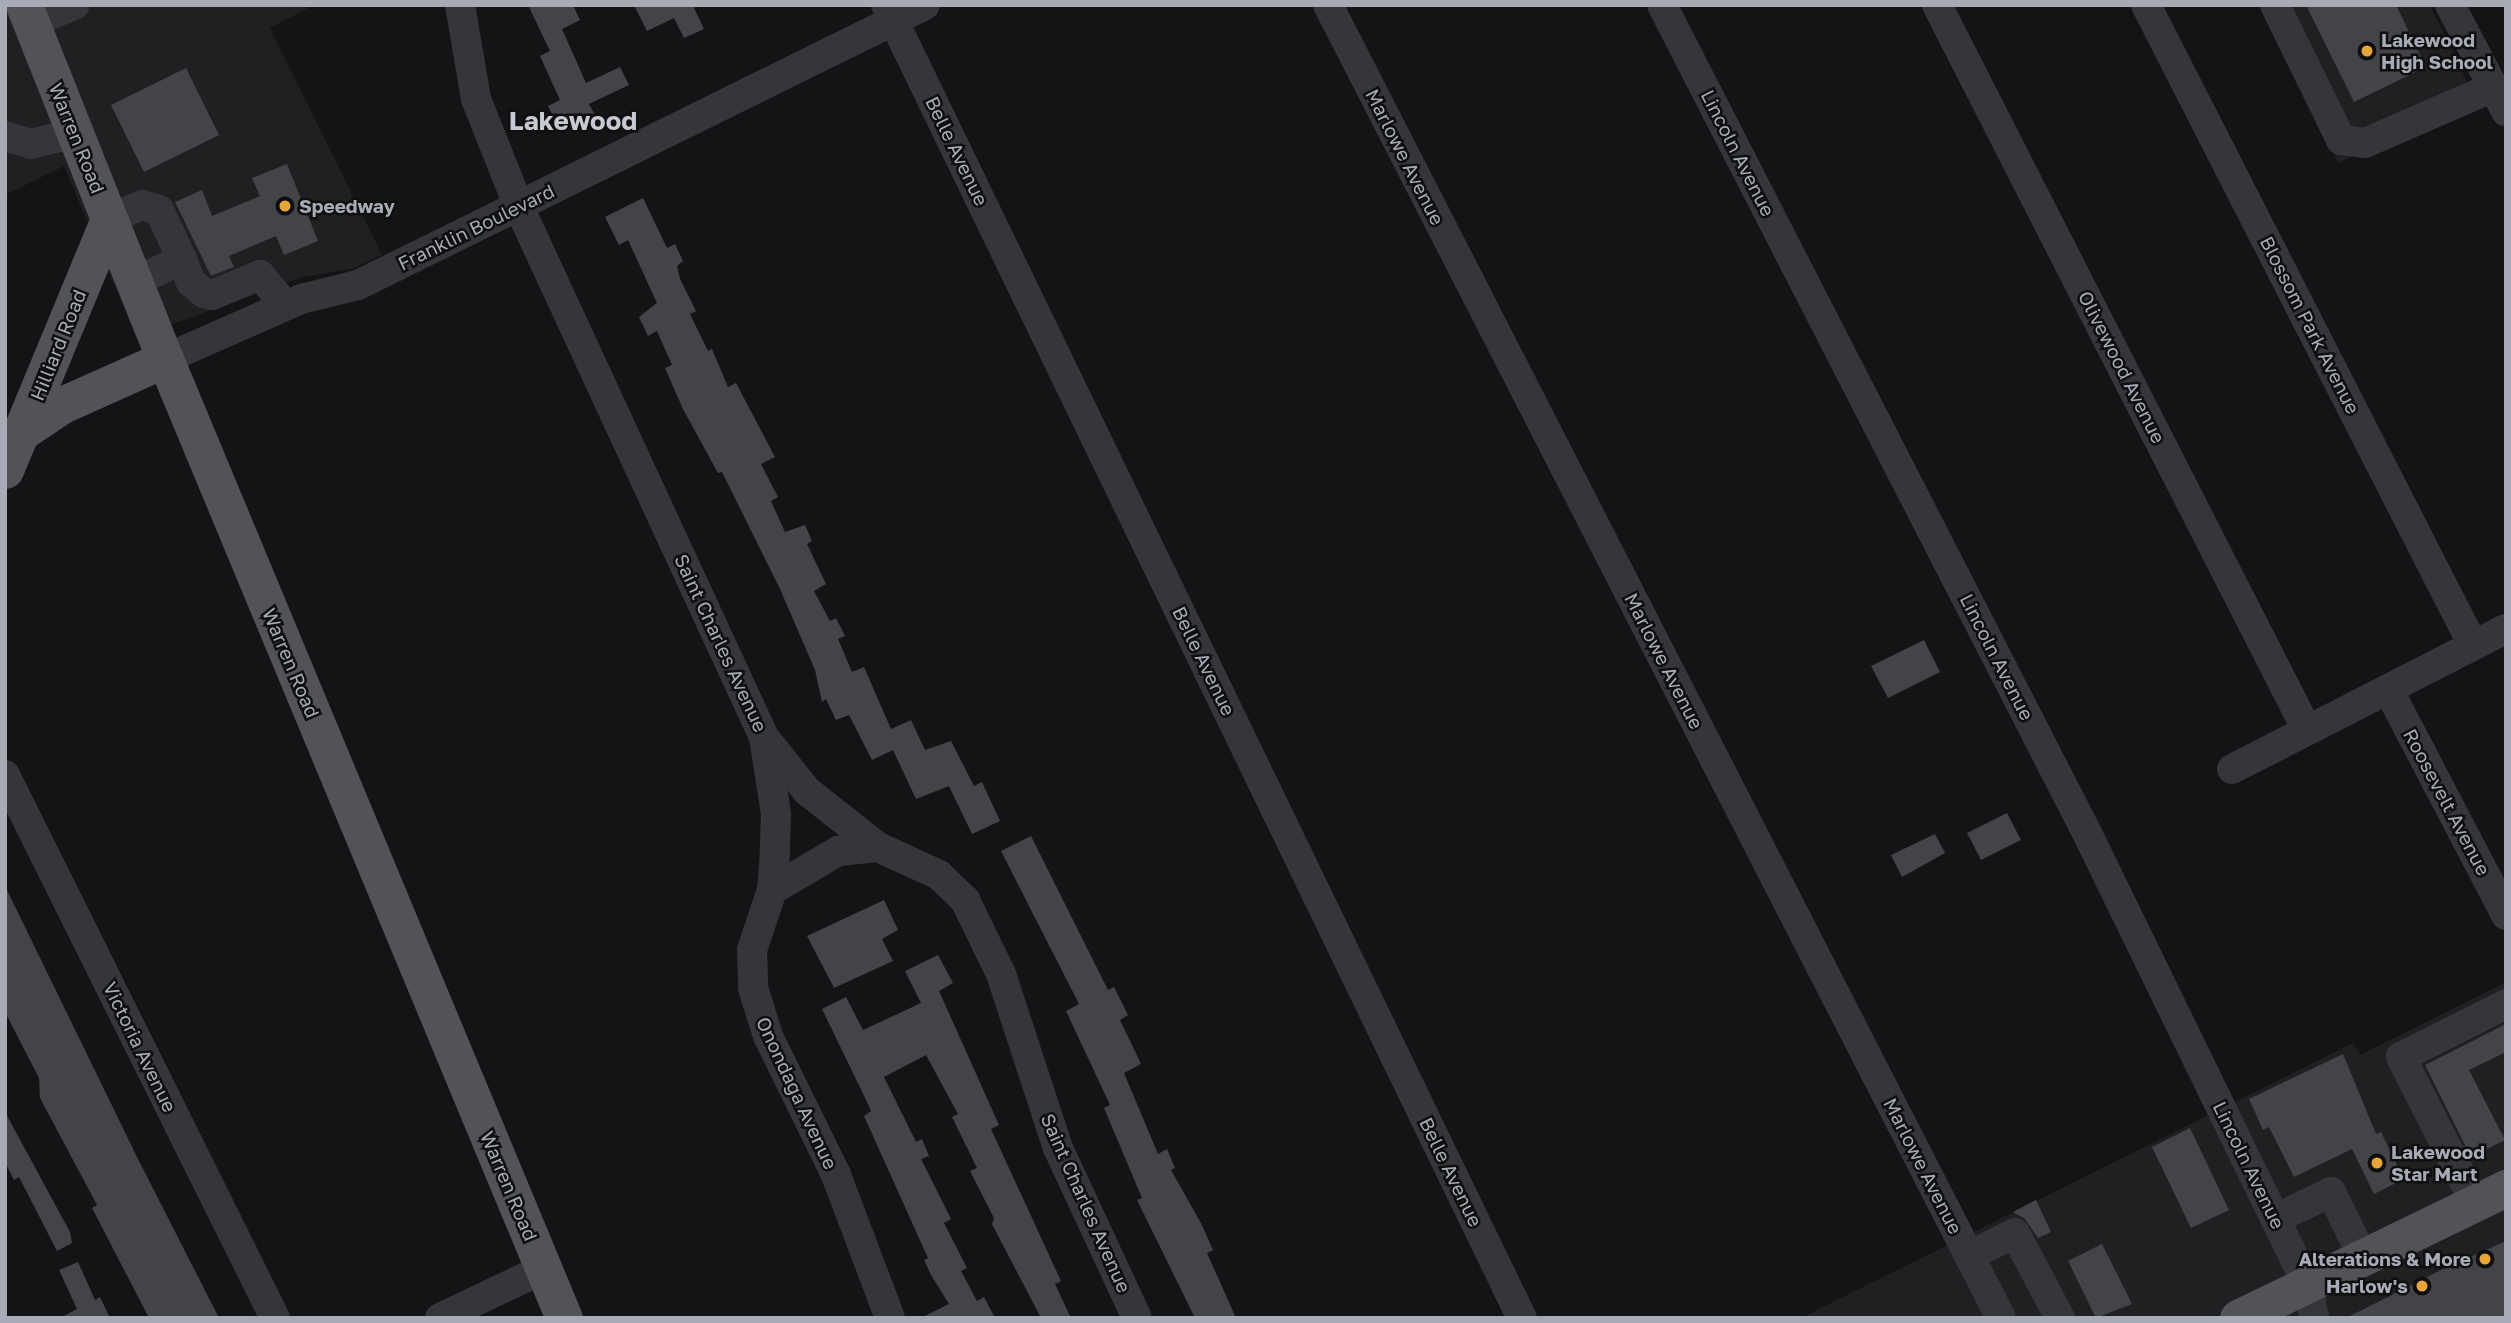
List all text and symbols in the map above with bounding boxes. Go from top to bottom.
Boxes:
place label: Lakewood High School [2381,29,2493,73]
marker: Lakewood High School [2359,43,2375,59]
street label: Warren Road [45,80,109,196]
street label: Marlowe Avenue [1361,85,1449,229]
street label: Lincoln Avenue [1696,86,1780,220]
street label: Belle Avenue [921,93,993,209]
district label: Lakewood [509,105,637,137]
street label: Franklin Boulevard [394,179,558,275]
place label: Speedway [299,195,395,217]
marker: Speedway [277,198,293,214]
street label: Blossom Park Avenue [2255,232,2365,418]
street label: Hilliard Road [25,286,91,404]
street label: Olivewood Avenue [2074,287,2170,447]
street label: Saint Charles Avenue [670,551,772,735]
street label: Marlowe Avenue [1620,589,1708,733]
street label: Lincoln Avenue [1955,590,2039,724]
street label: Belle Avenue [1168,603,1240,719]
street label: Warren Road [258,605,324,721]
street label: Roosevelt Avenue [2399,725,2495,879]
street label: Victoria Avenue [99,978,181,1116]
street label: Onondaga Avenue [752,1013,842,1173]
street label: Marlowe Avenue [1879,1094,1967,1238]
street label: Lincoln Avenue [2208,1098,2290,1232]
street label: Saint Charles Avenue [1036,1110,1136,1296]
street label: Belle Avenue [1415,1114,1487,1230]
street label: Warren Road [476,1128,542,1244]
place label: Lakewood Star Mart [2391,1141,2485,1185]
marker: Lakewood Star Mart [2369,1155,2385,1171]
place label: Alterations & More [2299,1248,2471,1270]
marker: Alterations & More [2477,1251,2493,1267]
place label: Harlow's [2326,1275,2408,1297]
marker: Harlow's [2414,1278,2430,1294]

